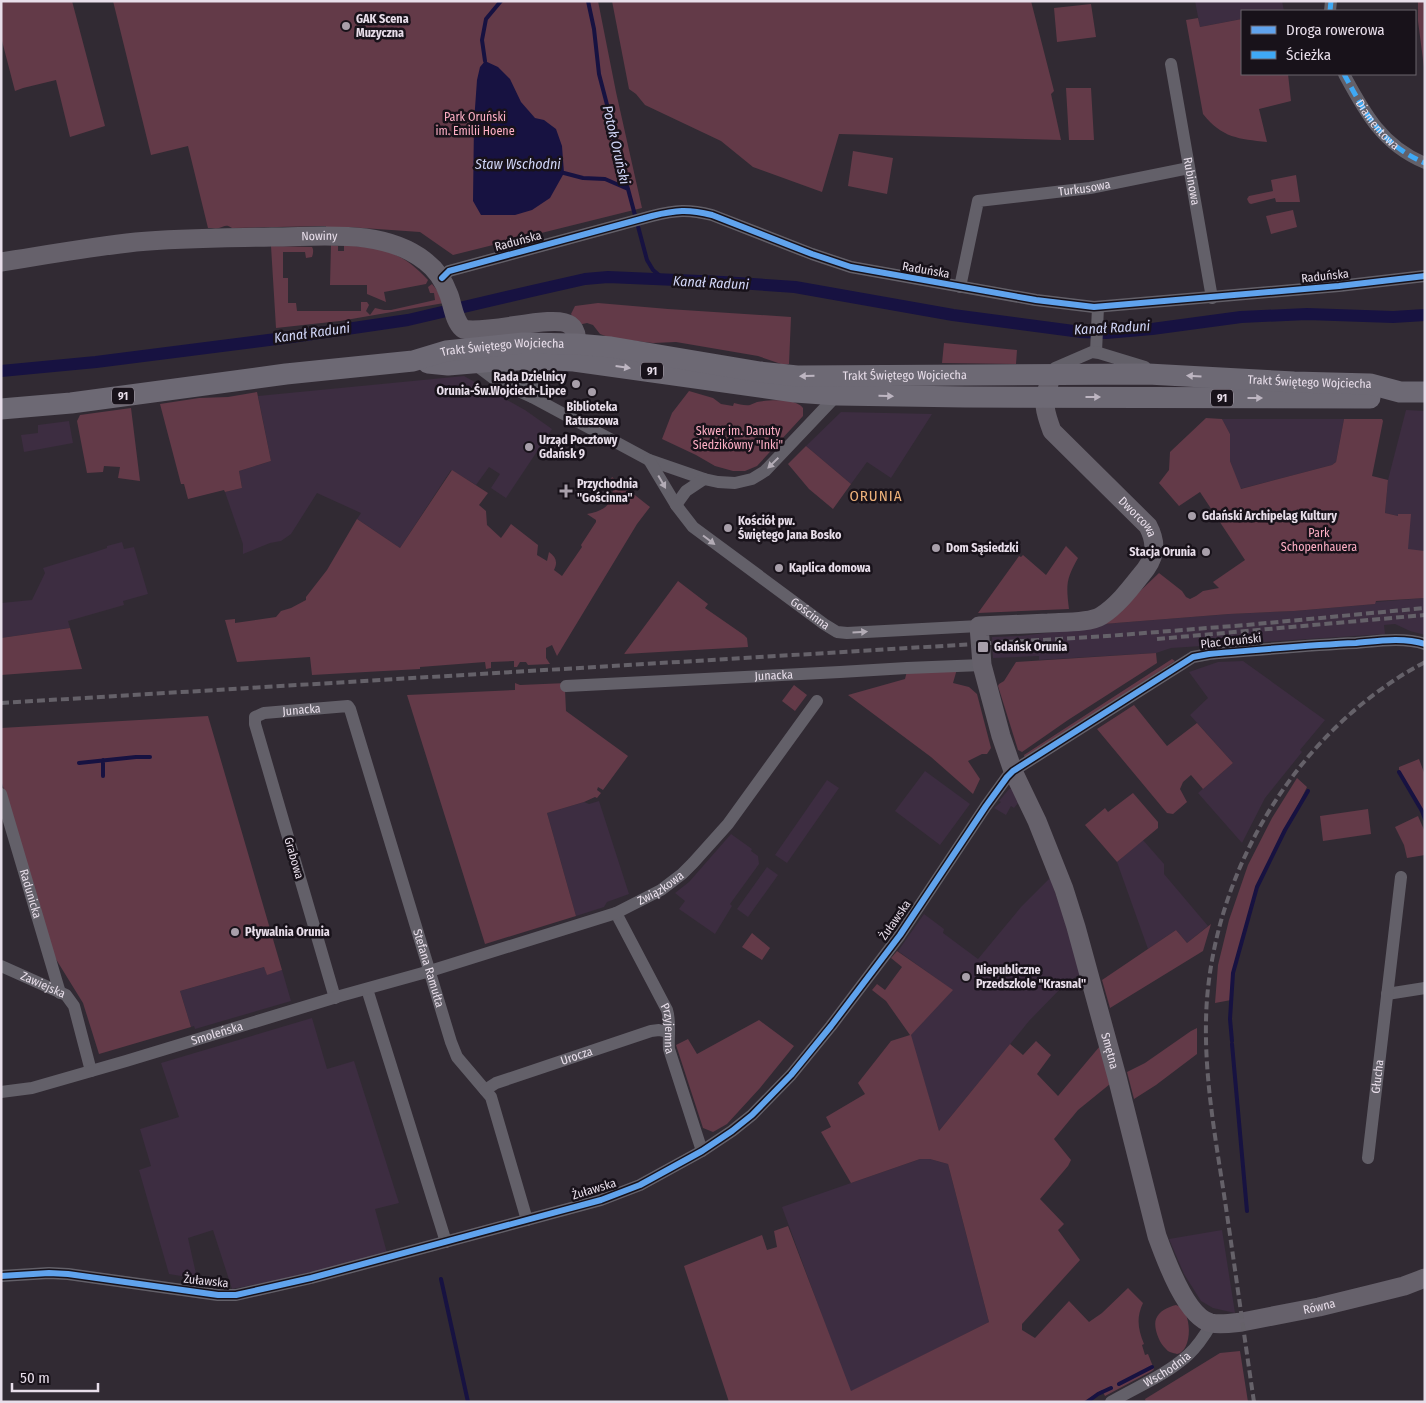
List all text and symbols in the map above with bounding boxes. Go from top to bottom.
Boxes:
legend [1241,10,1416,75]
place label: GAK Scena Muzyczna [356,12,409,40]
marker: GAK Scena Muzyczna [340,20,352,32]
text: Droga rowerowa [1286,21,1385,39]
text: Ścieżka [1286,46,1331,64]
street label: Diamentowa [1353,97,1402,153]
water label: Potok Oruński [599,104,633,187]
park label: Park Oruński im. Emilii Hoene [435,110,515,138]
water label: Staw Wschodni [474,156,561,173]
street label: Rubinowa [1180,156,1203,206]
street label: Turkusowa [1058,177,1112,199]
street label: Raduńska [493,228,543,254]
street label: Nowiny [301,229,338,243]
street label: Raduńska [901,259,951,281]
street label: Raduńska [1301,267,1350,285]
water label: Kanał Raduni [672,273,750,294]
water label: Kanał Raduni [1073,317,1151,338]
water label: Kanał Raduni [273,319,351,347]
street label: Trakt Świętego Wojciecha [439,336,564,359]
road number: 91 [641,362,663,380]
one-way arrow [615,363,631,371]
street label: Trakt Świętego Wojciecha [843,368,967,383]
place label: Rada Dzielnicy Orunia-Św.Wojciech-Lipce [436,370,566,398]
one-way arrow [799,372,815,380]
one-way arrow [1186,372,1202,380]
street label: Trakt Świętego Wojciecha [1247,372,1372,391]
marker: Rada Dzielnicy Orunia-Św.Wojciech-Lipce [570,378,582,390]
marker: Biblioteka Ratuszowa [586,386,598,398]
road number: 91 [112,388,134,404]
road number: 91 [1211,389,1233,406]
one-way arrow [878,392,894,400]
one-way arrow [1085,393,1101,401]
one-way arrow [1248,394,1264,402]
place label: Biblioteka Ratuszowa [565,400,619,428]
park label: Skwer im. Danuty Siedzikówny "Inki" [693,424,783,452]
place label: Urząd Pocztowy Gdańsk 9 [539,433,618,461]
marker: Urząd Pocztowy Gdańsk 9 [523,441,535,453]
one-way arrow [767,457,779,469]
one-way arrow [658,476,667,489]
place label: Przychodnia "Gościnna" [577,477,638,505]
marker: Przychodnia "Gościnna" [559,484,573,498]
district label: ORUNIA [849,487,903,505]
street label: Dworcowa [1116,494,1159,539]
place label: Gdański Archipelag Kultury [1202,509,1337,523]
marker: Gdański Archipelag Kultury [1186,510,1198,522]
place label: Kościół pw. Świętego Jana Bosko [738,514,842,542]
marker: Kościół pw. Świętego Jana Bosko [722,522,734,534]
park label: Park Schopenhauera [1281,526,1357,554]
one-way arrow [702,535,716,545]
place label: Dom Sąsiedzki [946,541,1019,556]
marker: Dom Sąsiedzki [930,542,942,554]
place label: Stacja Orunia [1129,545,1196,559]
marker: Stacja Orunia [1200,546,1212,558]
place label: Kaplica domowa [789,561,871,575]
marker: Kaplica domowa [773,562,785,574]
street label: Gościnna [788,595,832,633]
one-way arrow [852,628,868,636]
street label: Plac Oruński [1200,631,1262,651]
marker: Gdańsk Orunia [976,640,990,654]
place label: Gdańsk Orunia [994,640,1067,654]
street label: Junacka [754,667,793,683]
street label: Junacka [282,701,321,718]
street label: Grabowa [281,835,307,881]
street label: Radunicka [17,867,45,920]
street label: Związkowa [635,868,687,908]
street label: Żuławska [875,897,914,943]
place label: Pływalnia Orunia [245,925,330,939]
marker: Pływalnia Orunia [229,926,241,938]
street label: Stefana Ramułta [410,927,447,1009]
place label: Niepubliczne Przedszkole "Krasnal" [976,963,1086,991]
street label: Zawiejska [18,969,68,1001]
marker: Niepubliczne Przedszkole "Krasnal" [960,971,972,983]
street label: Przyjemna [658,1001,677,1056]
street label: Smoleńska [189,1019,244,1048]
street label: Smętna [1098,1031,1122,1071]
street label: Urocza [559,1044,594,1068]
street label: Głucha [1369,1059,1387,1094]
street label: Żuławska [570,1175,618,1202]
street label: Żuławska [183,1271,229,1290]
street label: Równa [1302,1296,1337,1317]
street label: Wschodnia [1141,1349,1194,1390]
scale bar [12,1360,99,1392]
text: 50 m [20,1369,50,1387]

